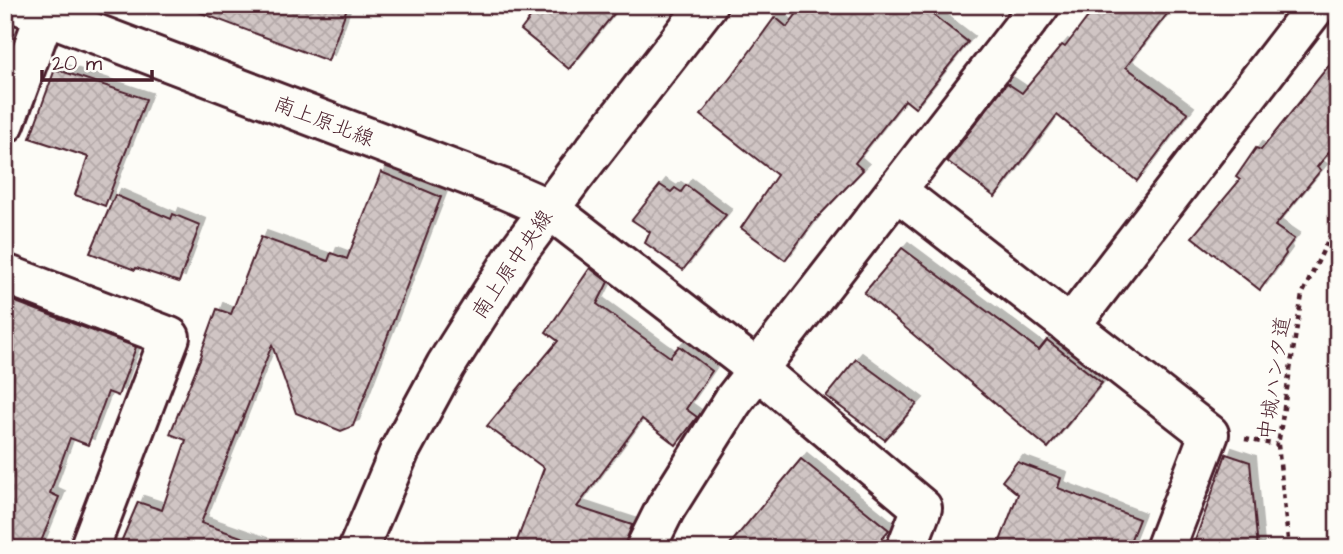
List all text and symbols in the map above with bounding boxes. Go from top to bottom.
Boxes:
scale bar [42,38,152,82]
text: 20 m [52,49,103,78]
street label: 南上原北線 [270,89,378,154]
street label: 南上原中央線 [465,204,560,325]
street label: 中城ハンタ道 [1251,314,1298,442]

